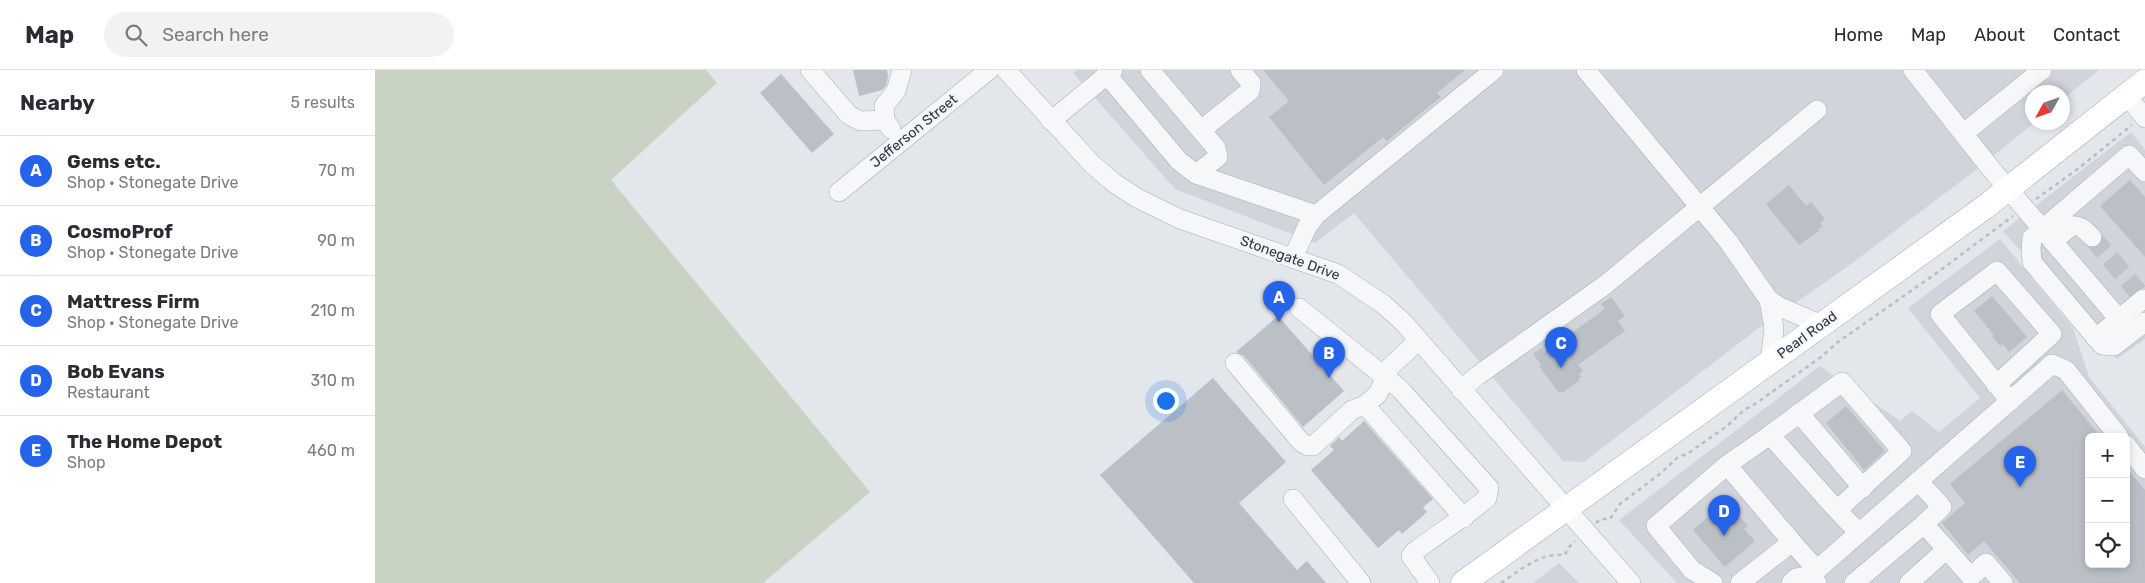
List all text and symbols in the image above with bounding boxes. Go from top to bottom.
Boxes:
search box [104,12,454,57]
text: Map [25,21,74,49]
icon: search [122,21,150,49]
text: Search here [162,23,269,46]
text: Home [1834,24,1883,46]
text: Map [1911,24,1946,46]
text: About [1974,24,2025,46]
text: Contact [2053,24,2120,46]
north arrow [2025,85,2070,130]
text: Nearby [20,90,95,115]
street label: Jefferson Street [867,90,961,171]
text: 5 results [291,93,355,112]
text: Gems etc. [67,150,161,173]
text: A [30,161,42,180]
text: 70 m [318,161,355,180]
text: Shop · Stonegate Drive [67,173,239,192]
text: CosmoProf [67,220,173,243]
text: B [30,231,42,250]
text: 90 m [317,231,355,250]
street label: Stonegate Drive [1238,232,1342,284]
text: Shop · Stonegate Drive [67,243,239,262]
pin: A [1263,281,1295,322]
text: Mattress Firm [67,290,200,313]
text: C [30,301,42,320]
text: 210 m [310,301,355,320]
street label: Pearl Road [1774,308,1840,362]
text: Shop · Stonegate Drive [67,313,239,332]
pin: C [1545,327,1577,368]
pin: B [1313,337,1345,378]
text: Bob Evans [67,360,165,383]
text: D [30,371,42,390]
text: 310 m [311,371,355,390]
text: Restaurant [67,383,150,402]
your location [1153,388,1179,414]
text: The Home Depot [67,430,222,453]
map controls [2085,433,2130,568]
button: + [2085,433,2130,478]
text: E [31,441,41,460]
text: 460 m [307,441,355,460]
pin: E [2004,446,2036,487]
text: Shop [67,453,105,472]
button: − [2085,478,2130,523]
pin: D [1708,495,1740,536]
button: locate [2085,523,2130,568]

